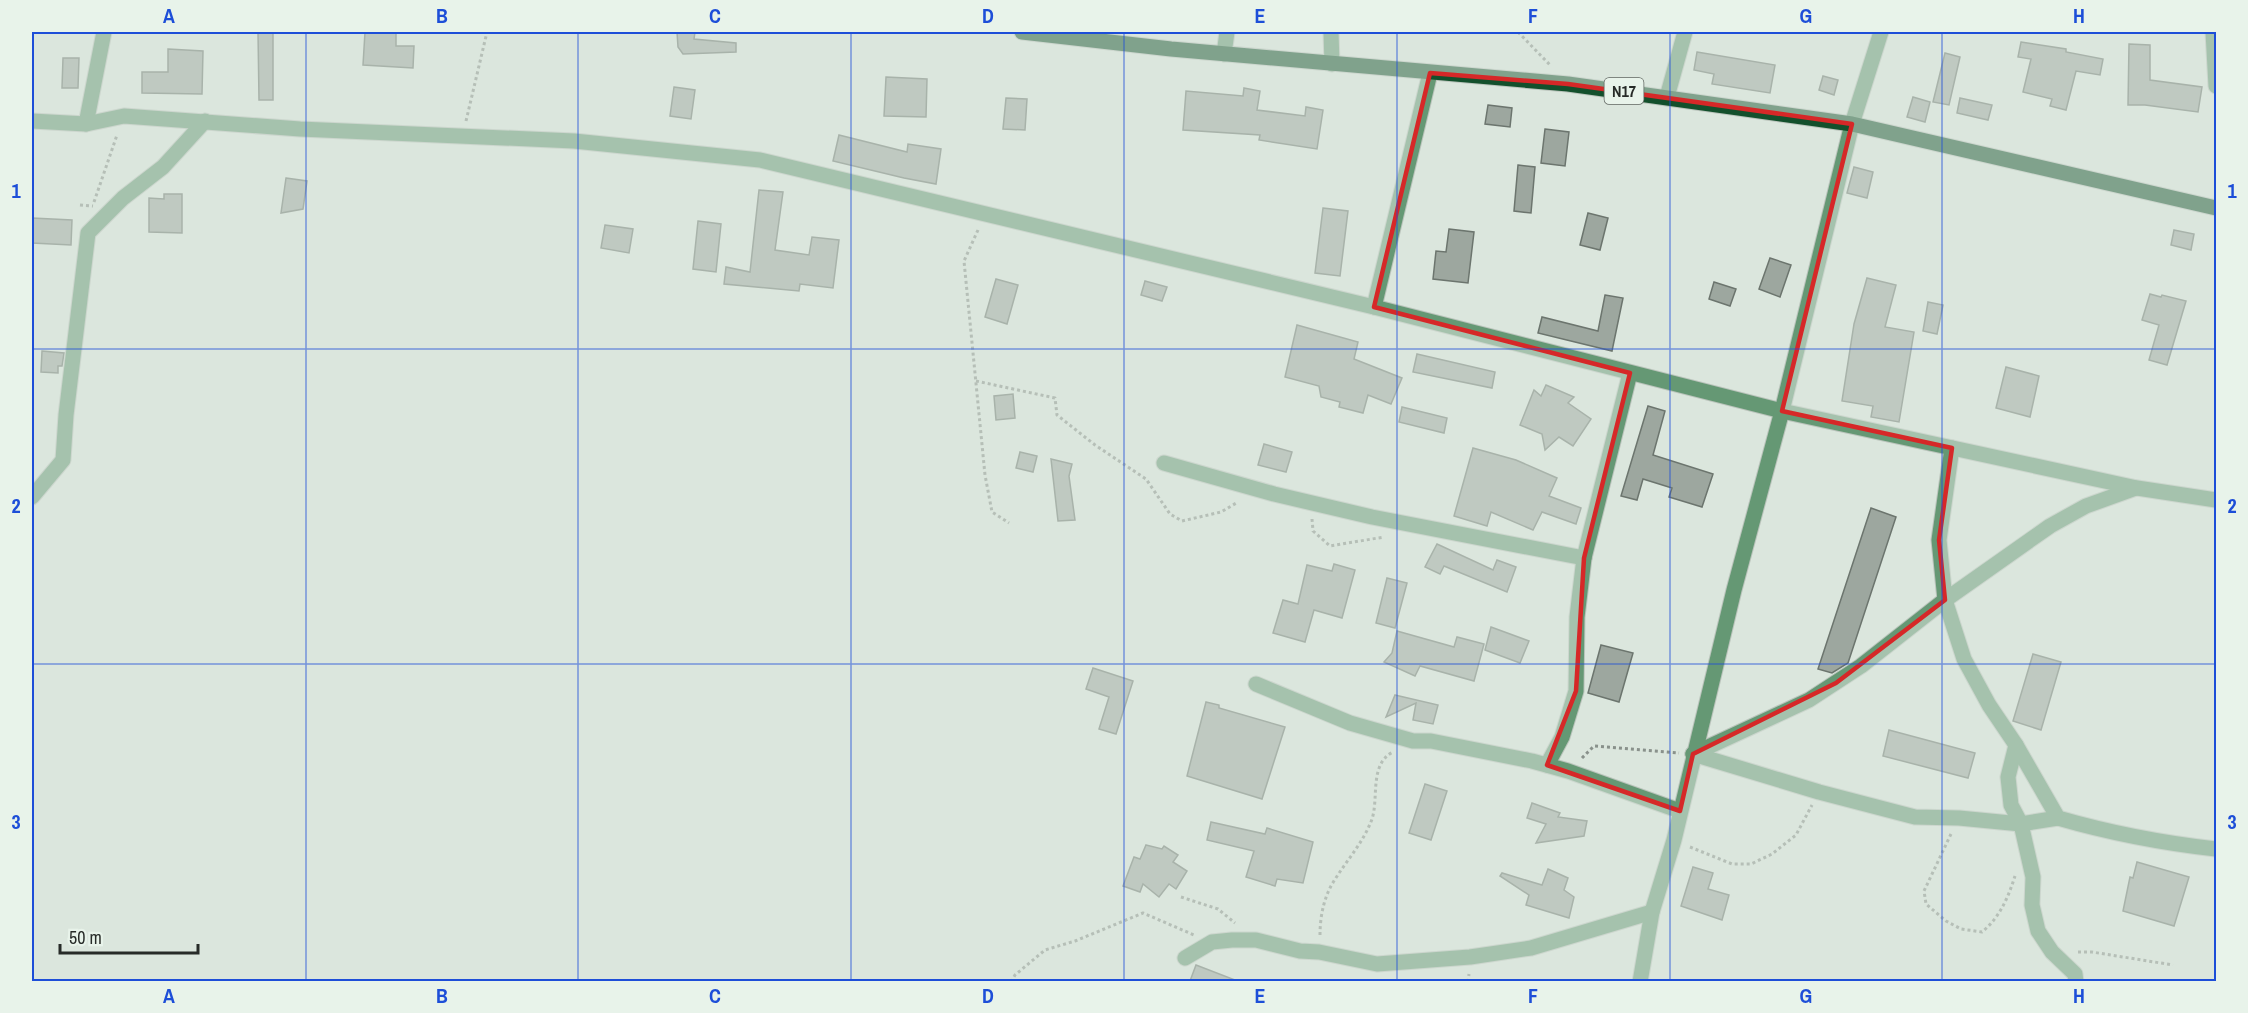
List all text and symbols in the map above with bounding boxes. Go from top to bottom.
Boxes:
text: A [163,2,175,29]
text: B [436,2,448,29]
text: C [709,2,721,29]
text: D [982,2,994,29]
text: E [1255,2,1266,29]
text: F [1528,2,1538,29]
text: G [1800,2,1812,29]
text: H [2073,2,2085,29]
road number: N17 [1604,78,1644,104]
text: 1 [11,177,21,204]
text: 1 [2227,177,2237,204]
text: 2 [11,492,21,519]
text: 2 [2227,492,2237,519]
text: 3 [11,808,21,835]
text: 3 [2227,808,2237,835]
scale bar [60,917,198,955]
text: 50 m [69,925,102,950]
text: A [163,982,175,1009]
text: B [436,982,448,1009]
text: C [709,982,721,1009]
text: D [982,982,994,1009]
text: E [1255,982,1266,1009]
text: F [1528,982,1538,1009]
text: G [1800,982,1812,1009]
text: H [2073,982,2085,1009]

